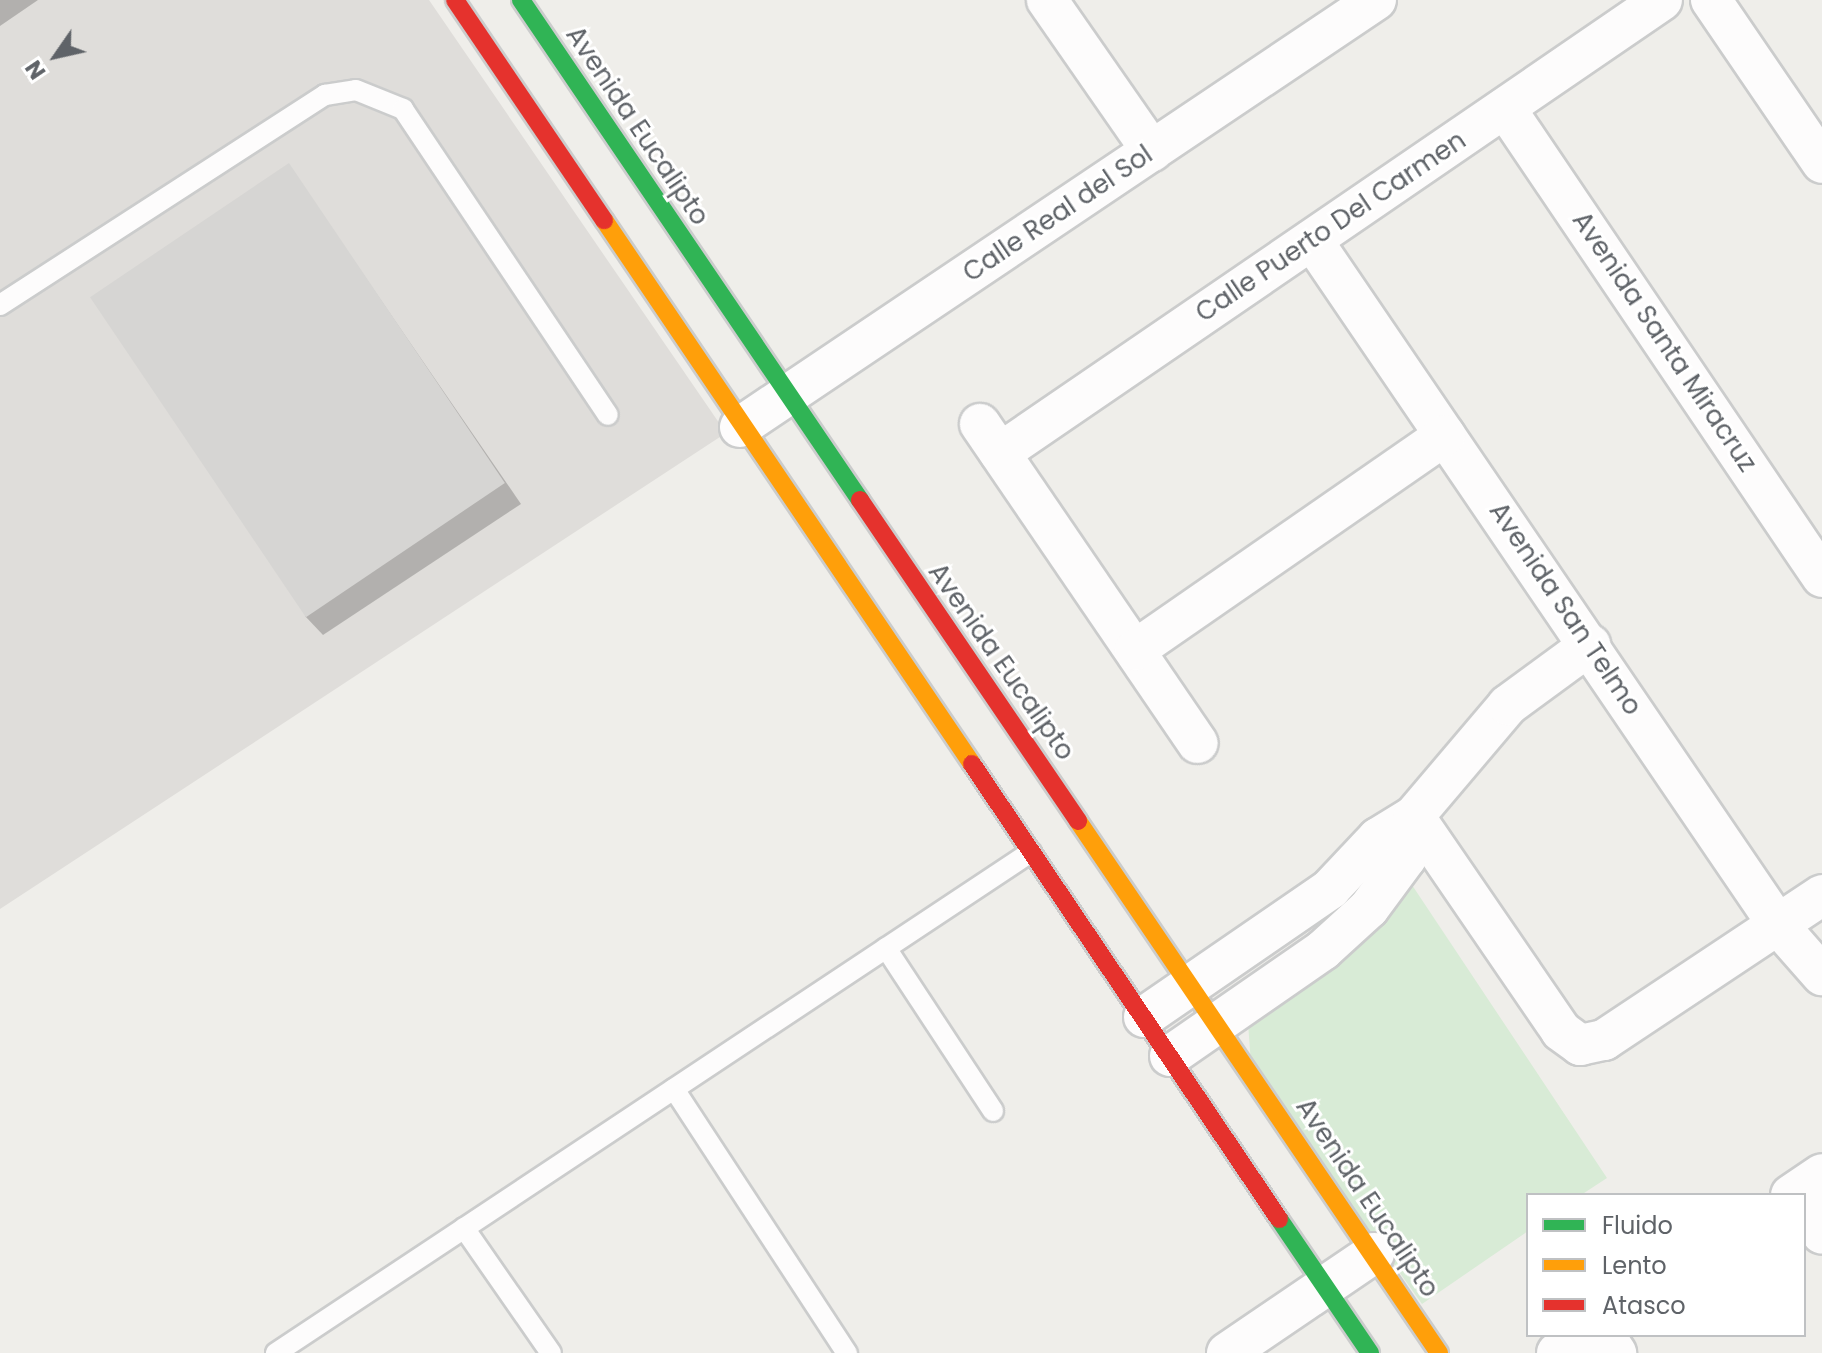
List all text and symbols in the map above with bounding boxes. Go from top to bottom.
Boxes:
north arrow [16,16,96,96]
street label: Avenida Eucalipto [559,21,715,231]
text: N [18,54,53,85]
street label: Calle Puerto Del Carmen [1190,125,1472,329]
street label: Calle Real del Sol [957,139,1159,289]
street label: Avenida Santa Miracruz [1565,206,1763,478]
street label: Avenida San Telmo [1482,497,1648,721]
street label: Avenida Eucalipto [921,558,1081,766]
street label: Avenida Eucalipto [1289,1093,1445,1303]
legend [1526,1193,1806,1337]
text: Fluido [1602,1209,1673,1242]
text: Lento [1602,1249,1667,1282]
text: Atasco [1602,1289,1686,1322]

